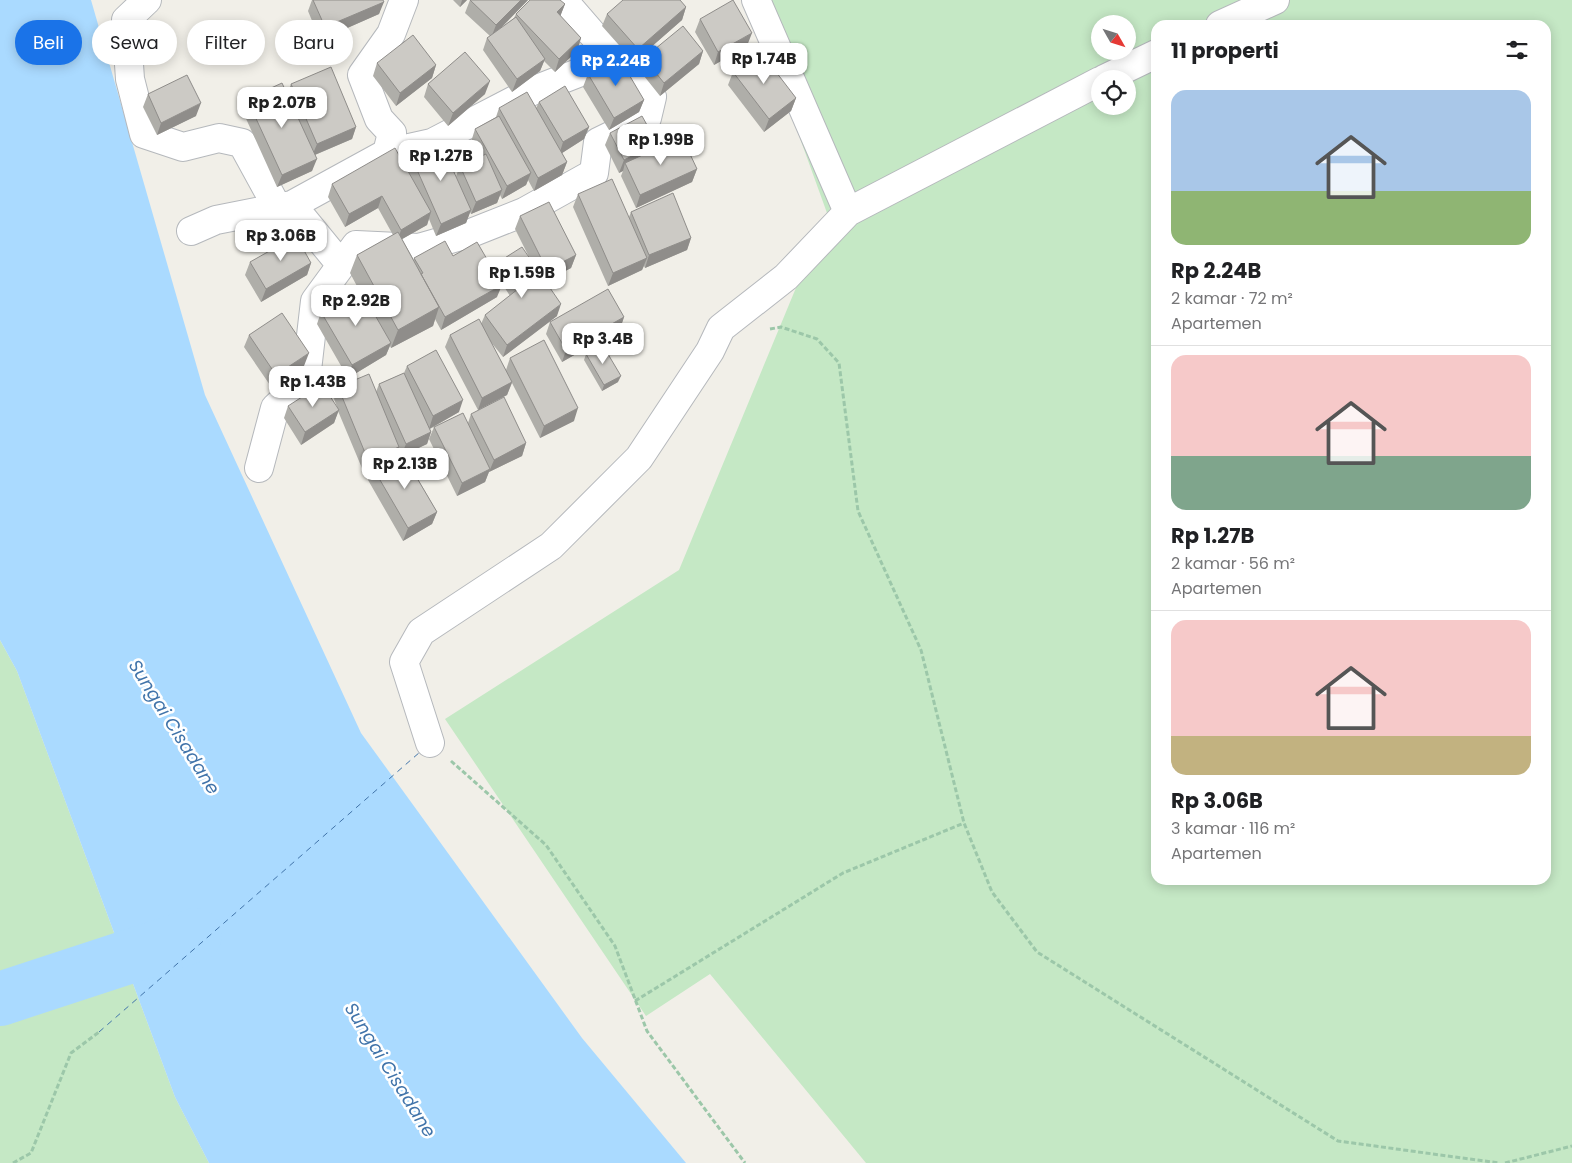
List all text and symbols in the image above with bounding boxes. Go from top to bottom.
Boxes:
north arrow [1091,15,1136,60]
map controls [1091,15,1136,115]
chip: Beli [15,20,82,65]
chip: Sewa [92,20,177,65]
chip: Filter [187,20,265,65]
chip: Baru [275,20,353,65]
text: 11 properti [1171,36,1279,65]
icon: filters [1503,36,1531,64]
pin: Rp 1.74B [712,42,816,85]
pin: Rp 2.24B [564,44,668,87]
text: Rp 1.74B [731,47,797,70]
text: Rp 2.24B [582,49,650,72]
button: locate [1091,70,1136,115]
pin: Rp 2.07B [230,86,334,129]
text: Rp 2.07B [248,91,316,114]
icon: home [1306,122,1396,212]
pin: Rp 1.99B [609,124,713,166]
text: Rp 1.99B [628,128,694,151]
pin: Rp 1.27B [389,140,493,182]
text: Rp 1.27B [409,144,473,167]
pin: Rp 3.06B [229,220,333,262]
text: Rp 3.06B [246,224,316,247]
pin: Rp 1.59B [470,256,574,299]
text: Rp 2.24B [1171,256,1261,285]
text: Rp 1.59B [489,261,555,284]
pin: Rp 2.92B [304,284,408,327]
text: 2 kamar · 72 m² [1171,287,1293,310]
text: Rp 2.92B [322,289,390,312]
text: Apartemen [1171,312,1262,335]
pin: Rp 3.4B [557,322,649,365]
text: Rp 3.4B [573,327,633,350]
pin: Rp 1.43B [261,366,365,408]
text: Rp 1.43B [280,370,346,393]
icon: home [1306,388,1396,478]
pin: Rp 2.13B [353,448,457,490]
text: Rp 2.13B [373,452,437,475]
text: Rp 1.27B [1171,521,1254,550]
text: 2 kamar · 56 m² [1171,552,1295,575]
text: Apartemen [1171,577,1262,600]
icon: home [1306,653,1396,743]
water label: Sungai Cisadane [123,655,226,799]
text: Rp 3.06B [1171,786,1263,815]
text: 3 kamar · 116 m² [1171,817,1295,840]
text: Apartemen [1171,842,1262,865]
water label: Sungai Cisadane [339,998,442,1142]

